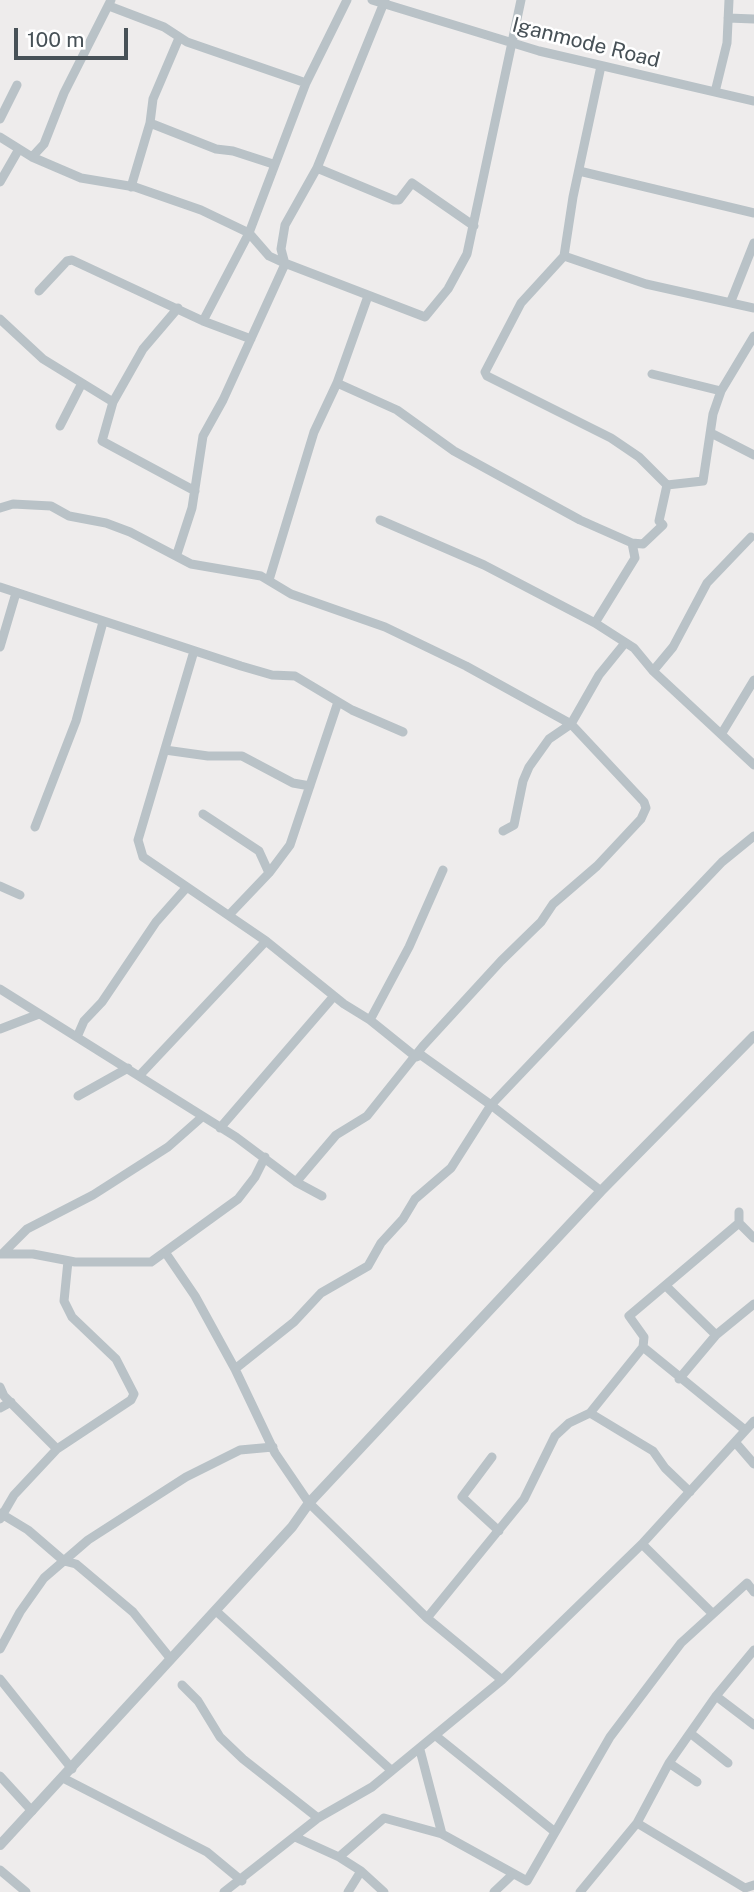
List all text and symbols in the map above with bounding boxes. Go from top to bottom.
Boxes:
street label: Iganmode Road [509,12,663,74]
scale bar [18,14,131,58]
text: 100 m [27,27,84,52]

